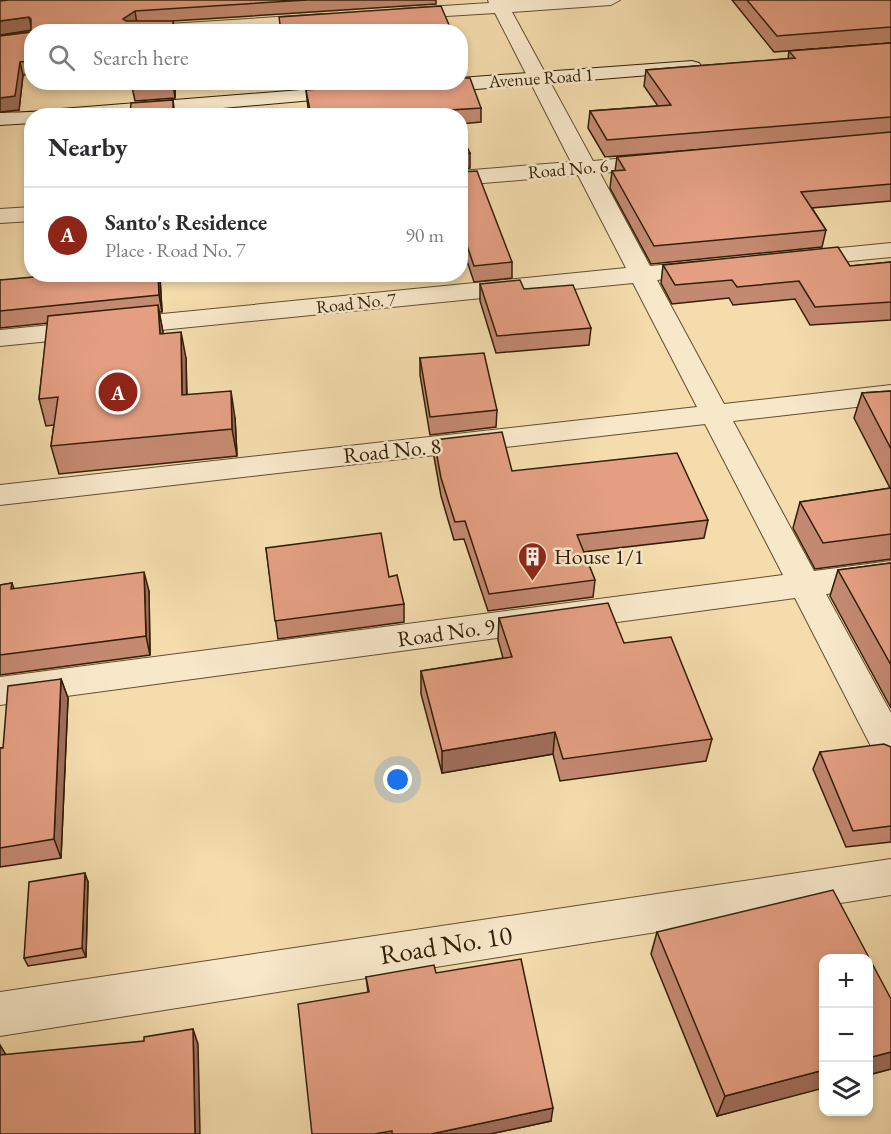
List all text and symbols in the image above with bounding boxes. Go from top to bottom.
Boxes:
search box [24,24,468,90]
icon: search [45,41,78,74]
text: Search here [93,43,188,72]
street label: Avenue Road 1 [487,62,594,93]
text: Nearby [48,130,128,164]
street label: Road No. 6 [527,154,609,183]
text: Santo's Residence [105,208,267,237]
text: A [60,222,75,248]
text: 90 m [405,222,444,248]
text: Place · Road No. 7 [105,237,246,263]
street label: Road No. 7 [315,287,397,318]
pin: A [98,370,138,414]
street label: Road No. 8 [342,431,442,470]
building icon: House 1/1 [517,540,549,582]
place label: House 1/1 [554,542,644,571]
street label: Road No. 9 [395,611,497,654]
your location [383,765,412,794]
street label: Road No. 10 [377,917,515,972]
map controls [819,954,873,1116]
button: + [819,954,873,1008]
button: − [819,1008,873,1062]
button: layers [819,1062,873,1116]

